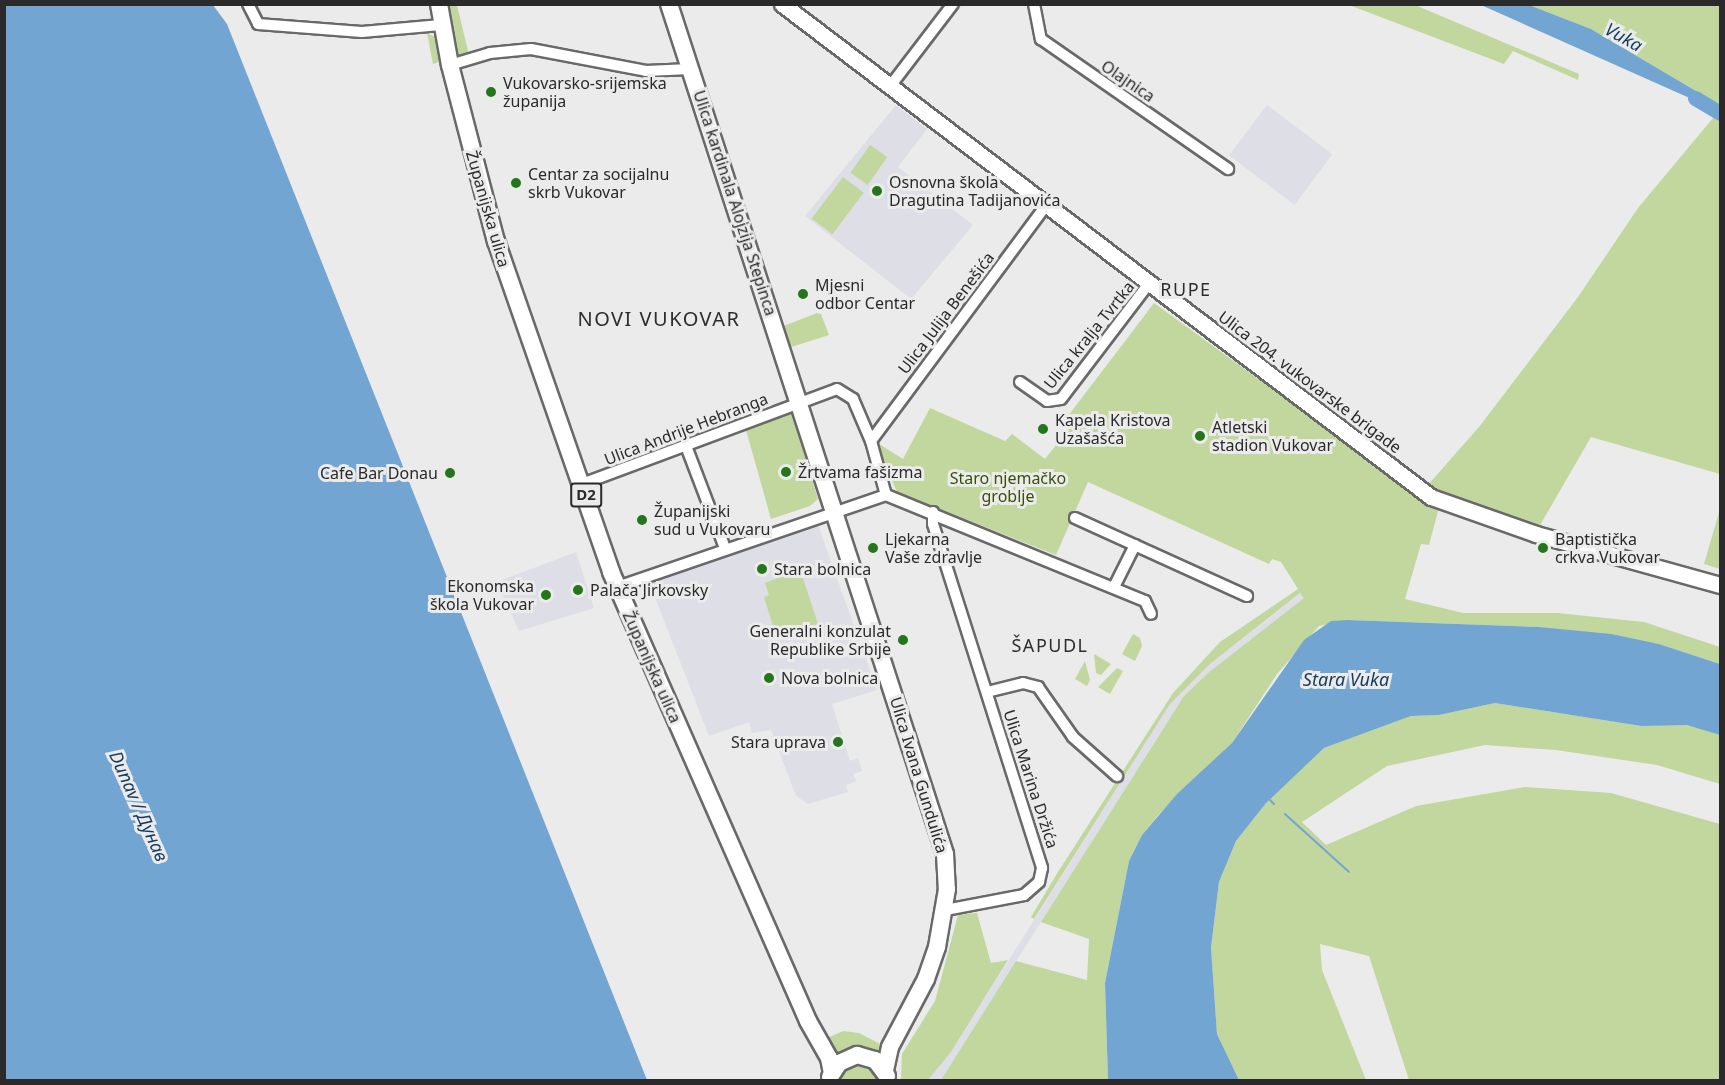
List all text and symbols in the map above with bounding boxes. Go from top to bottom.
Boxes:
water label: Vuka [1602,18,1646,56]
street label: Olajnica [1098,56,1158,106]
place label: Vukovarsko-srijemska županija [503,73,667,111]
marker: Vukovarsko-srijemska županija [484,85,498,99]
street label: Ulica kardinala Alojzija Stepinca [689,88,781,318]
street label: Županijska ulica [462,149,514,269]
place label: Centar za socijalnu skrb Vukovar [528,164,669,202]
place label: Osnovna škola Dragutina Tadijanovića [889,172,1060,210]
marker: Centar za socijalnu skrb Vukovar [509,176,523,190]
marker: Osnovna škola Dragutina Tadijanovića [870,184,884,198]
street label: Ulica Julija Benešića [894,248,998,378]
place label: Mjesni odbor Centar [815,275,915,313]
street label: Ulica kralja Tvrtka [1040,277,1138,393]
district label: RUPE [1160,278,1212,300]
marker: Mjesni odbor Centar [796,287,810,301]
district label: NOVI VUKOVAR [577,306,741,330]
street label: Ulica 204. vukovarske brigade [1215,307,1405,457]
street label: Ulica Andrije Hebranga [602,389,770,469]
place label: Kapela Kristova Uzašašća [1055,410,1171,448]
place label: Atletski stadion Vukovar [1212,417,1333,455]
marker: Kapela Kristova Uzašašća [1036,422,1050,436]
marker: Atletski stadion Vukovar [1193,429,1207,443]
place label: Žrtvama fašizma [798,462,922,482]
place label: Cafe Bar Donau [320,463,438,483]
marker: Žrtvama fašizma [779,465,793,479]
marker: Cafe Bar Donau [443,466,457,480]
park label: Staro njemačko groblje [950,468,1066,506]
road number: D2 [570,483,602,507]
place label: Županijski sud u Vukovaru [654,501,770,539]
marker: Županijski sud u Vukovaru [635,513,649,527]
place label: Ljekarna Vaše zdravlje [885,529,982,567]
place label: Baptistička crkva Vukovar [1555,529,1660,567]
marker: Ljekarna Vaše zdravlje [866,541,880,555]
marker: Baptistička crkva Vukovar [1536,541,1550,555]
place label: Stara bolnica [774,559,871,579]
marker: Stara bolnica [755,562,769,576]
place label: Ekonomska škola Vukovar [430,576,534,614]
place label: Palača Jirkovsky [590,580,708,600]
marker: Palača Jirkovsky [571,583,585,597]
marker: Ekonomska škola Vukovar [539,588,553,602]
street label: Županijska ulica [619,608,685,726]
place label: Generalni konzulat Republike Srbije [749,621,891,659]
marker: Generalni konzulat Republike Srbije [896,633,910,647]
district label: ŠAPUDL [1011,634,1089,656]
place label: Nova bolnica [781,668,878,688]
water label: Stara Vuka [1303,668,1389,690]
marker: Nova bolnica [762,671,776,685]
street label: Ulica Ivana Gundulića [886,695,952,855]
street label: Ulica Marina Držića [1000,707,1062,851]
place label: Stara uprava [731,732,826,752]
marker: Stara uprava [831,735,845,749]
water label: Dunav / Дунав [105,747,173,865]

